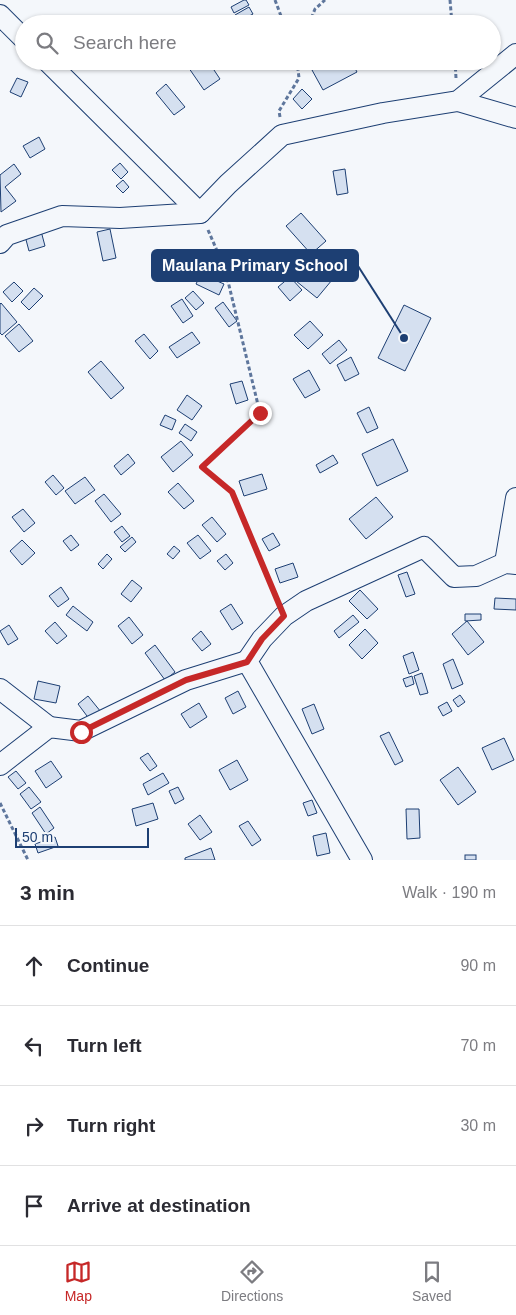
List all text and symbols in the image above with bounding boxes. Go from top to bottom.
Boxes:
search box [15,15,501,70]
icon: search [33,29,61,57]
text: Search here [73,32,177,53]
callout: Maulana Primary School [152,250,358,281]
text: Maulana Primary School [162,257,348,274]
route end [249,402,272,425]
route start [70,721,93,744]
scale bar [15,825,149,848]
text: 50 m [22,829,53,845]
text: 3 min [20,881,75,904]
text: Walk · 190 m [402,884,496,901]
icon: ahead [20,952,48,980]
text: Continue [67,955,149,976]
text: 90 m [460,957,496,974]
icon: left [20,1032,48,1060]
text: Turn left [67,1035,142,1056]
text: 70 m [460,1037,496,1054]
icon: right [20,1112,48,1140]
text: Turn right [67,1115,155,1136]
text: 30 m [460,1117,496,1134]
icon: arrive [20,1192,48,1220]
text: Arrive at destination [67,1195,251,1216]
tab: Map [64,1258,92,1304]
tab: Directions [221,1258,283,1304]
tab: Saved [412,1258,452,1304]

